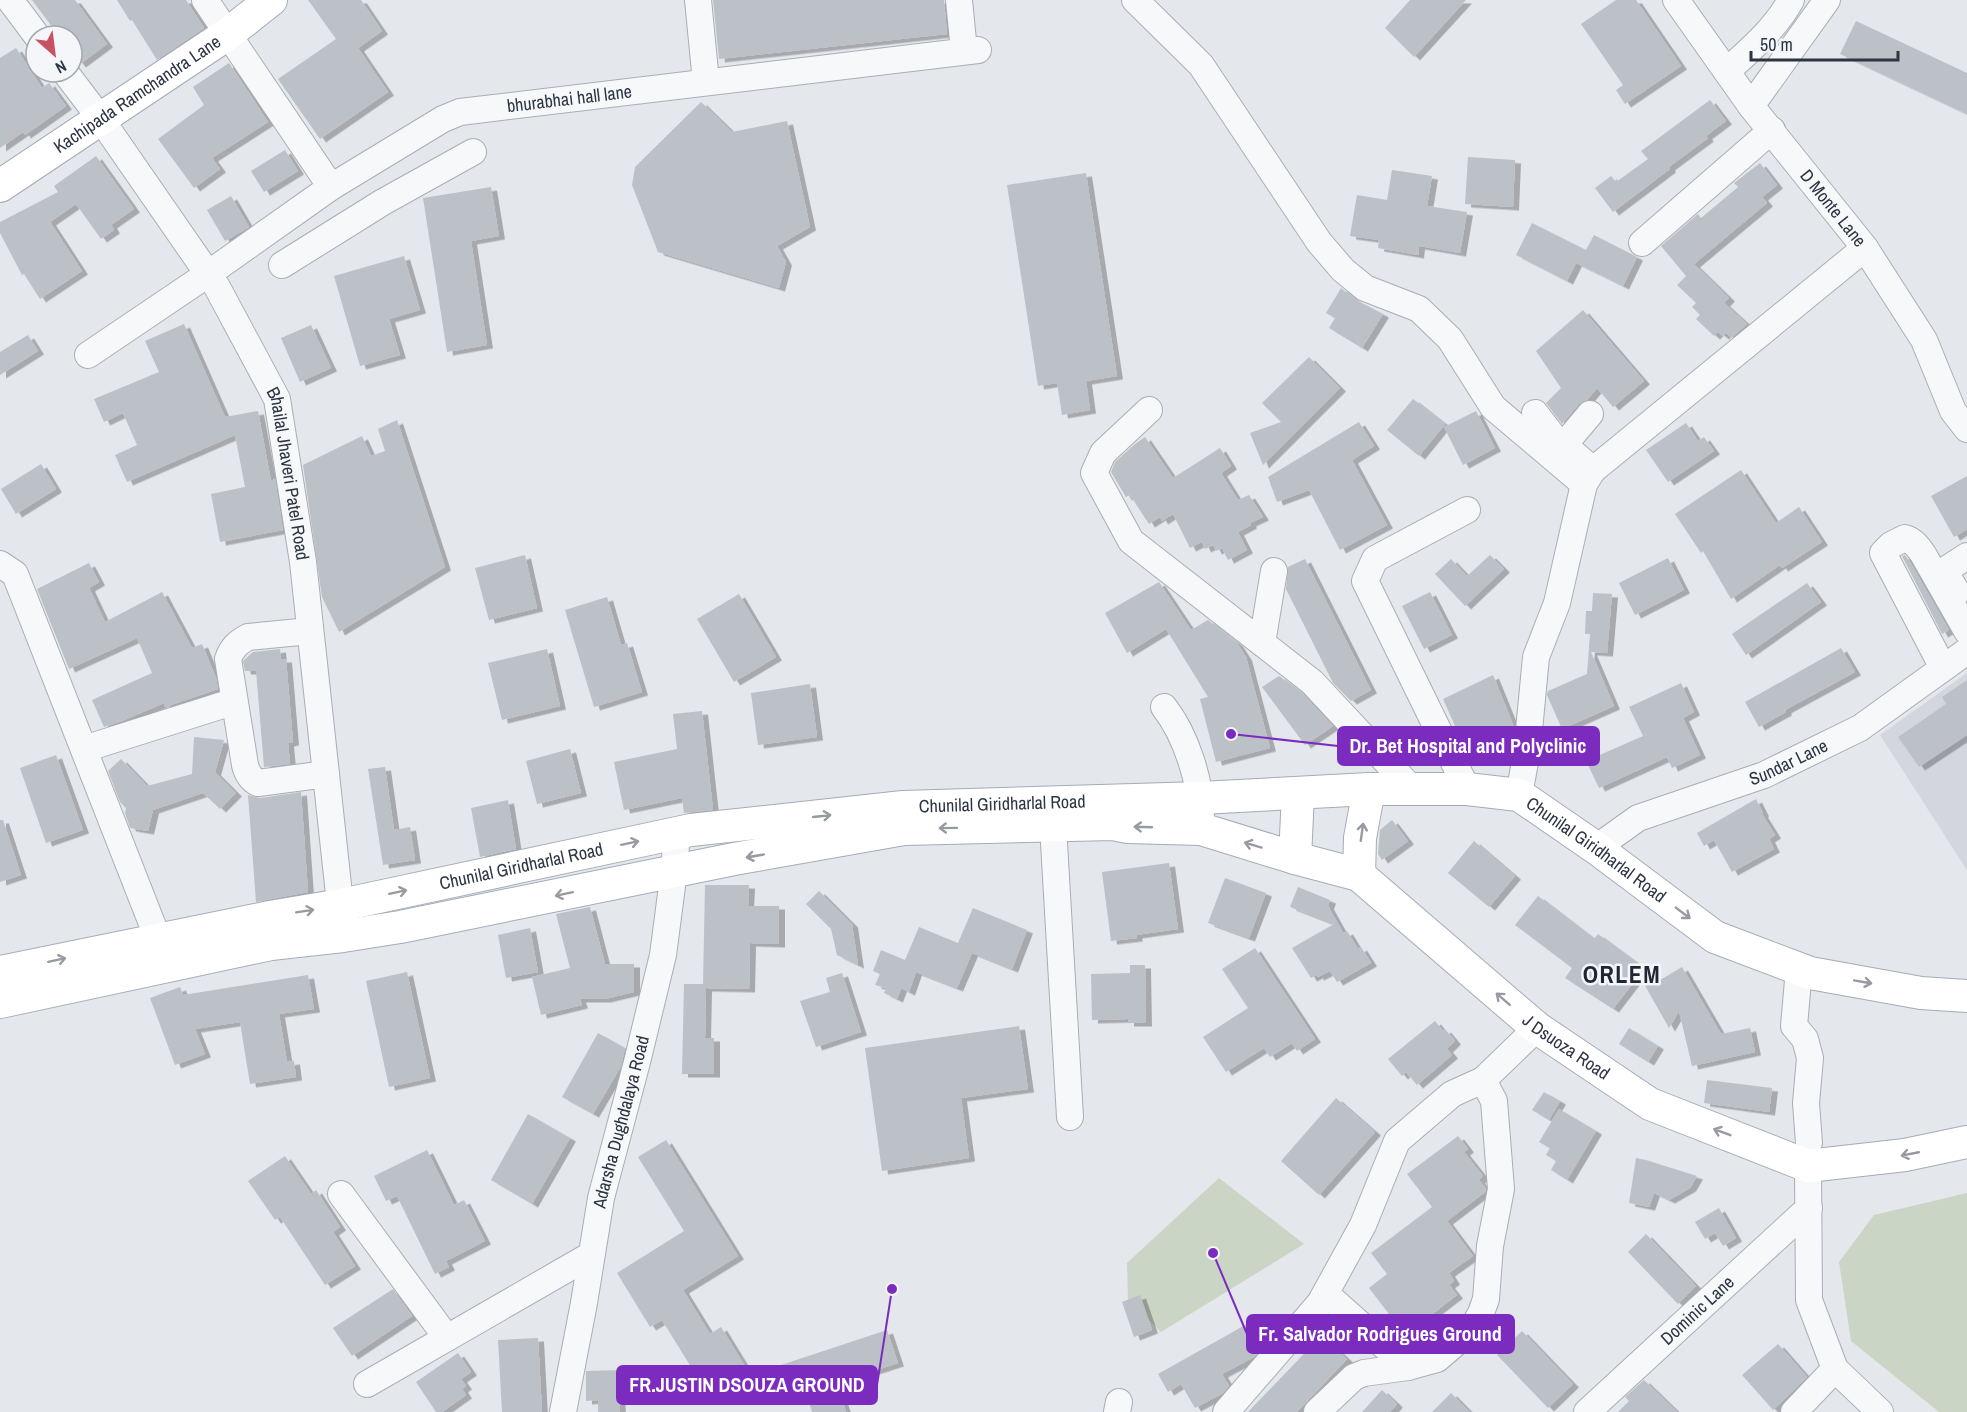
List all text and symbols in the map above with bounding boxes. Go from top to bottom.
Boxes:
north arrow [24,24,84,84]
scale bar [1751,24,1898,62]
street label: Kachipada Ramchandra Lane [48,29,225,159]
text: 50 m [1760,32,1793,57]
text: N [52,55,70,79]
street label: bhurabhai hall lane [505,79,633,118]
street label: D Monte Lane [1795,164,1872,252]
street label: Bhailal Jhaveri Patel Road [261,382,316,562]
callout: Dr. Bet Hospital and Polyclinic [1338,727,1599,765]
text: Dr. Bet Hospital and Polyclinic [1350,732,1586,759]
street label: Sundar Lane [1746,733,1832,791]
street label: Chunilal Giridharlal Road [918,788,1086,819]
street label: Chunilal Giridharlal Road [1521,791,1671,908]
one-way arrow [812,810,832,821]
one-way arrow [1133,821,1153,833]
one-way arrow [939,822,959,834]
one-way arrow [1356,823,1367,842]
street label: Chunilal Giridharlal Road [437,836,605,896]
one-way arrow [619,837,639,848]
one-way arrow [1244,839,1263,850]
one-way arrow [746,850,766,861]
one-way arrow [388,886,407,898]
one-way arrow [555,889,575,900]
one-way arrow [295,905,314,916]
one-way arrow [1675,906,1691,919]
one-way arrow [47,954,67,965]
district label: ORLEM [1583,958,1661,990]
one-way arrow [1852,977,1872,988]
one-way arrow [1496,992,1511,1006]
street label: J Dsuoza Road [1517,1008,1615,1085]
street label: Adarsha Dughdalaya Road [586,1033,655,1211]
one-way arrow [1713,1126,1732,1137]
one-way arrow [1900,1149,1920,1160]
street label: Dominic Lane [1655,1270,1739,1350]
callout: Fr. Salvador Rodrigues Ground [1247,1315,1514,1353]
text: Fr. Salvador Rodrigues Ground [1258,1320,1502,1347]
callout: FR.JUSTIN DSOUZA GROUND [617,1366,877,1404]
text: FR.JUSTIN DSOUZA GROUND [629,1371,865,1398]

